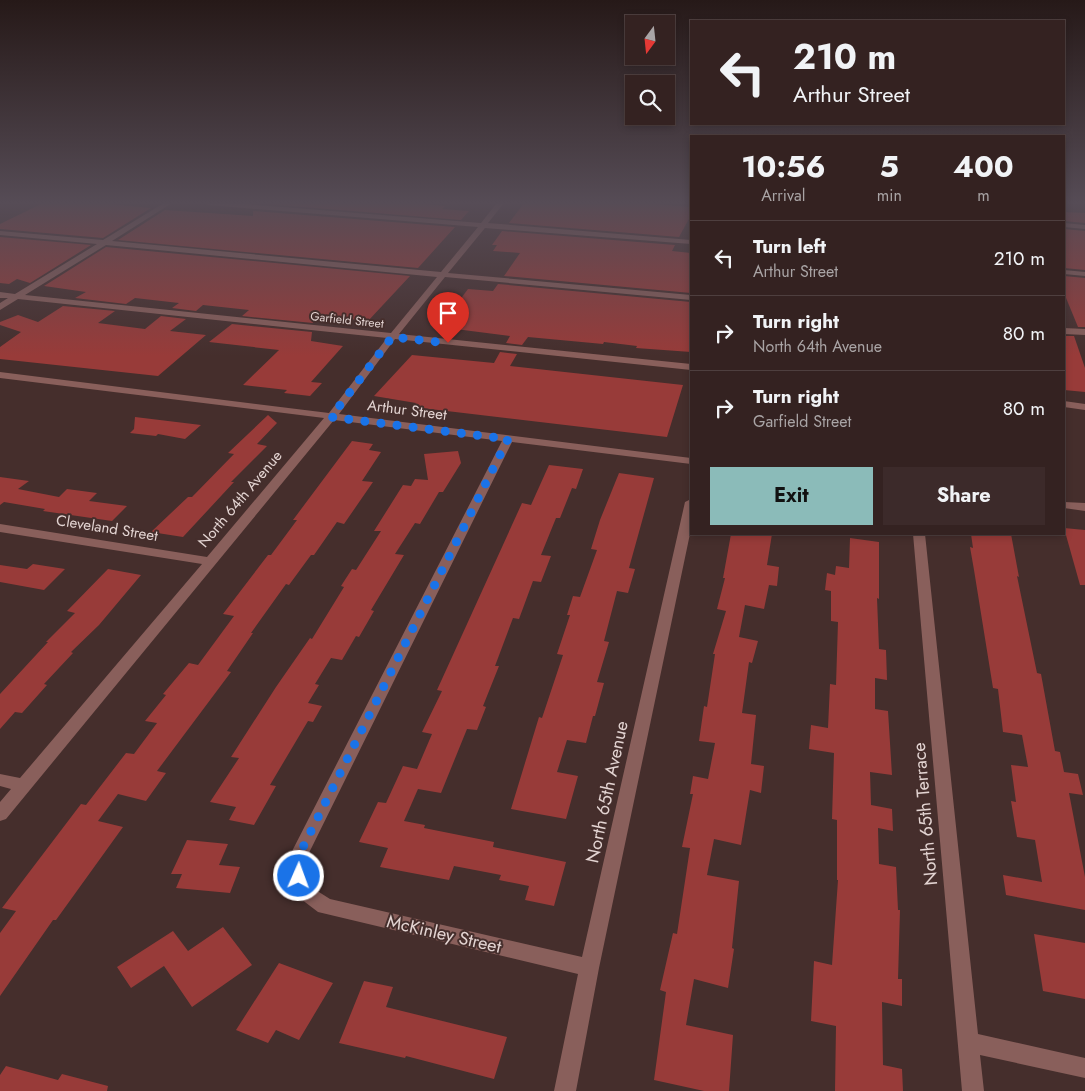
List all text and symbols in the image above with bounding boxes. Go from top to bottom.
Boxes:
north arrow [625,15,675,65]
map controls [625,15,675,125]
text: 210 m [793,32,896,82]
icon: left [710,40,775,105]
button: search [625,75,675,125]
text: Arthur Street [793,78,910,110]
text: 10:56 [741,145,825,188]
text: 5 [880,145,899,188]
text: 400 [953,145,1014,188]
text: Arrival [761,184,805,207]
text: min [877,184,902,207]
text: m [977,184,990,207]
text: Turn left [753,233,826,260]
icon: left [710,244,738,272]
text: 210 m [994,245,1045,272]
text: Arthur Street [753,260,838,283]
pin [427,292,469,343]
icon: arrive [434,299,462,327]
street label: Garfield Street [309,307,385,333]
text: Turn right [753,308,839,335]
icon: right [710,319,738,347]
text: 80 m [1003,320,1045,347]
text: North 64th Avenue [753,335,882,358]
text: Turn right [753,383,839,410]
street label: Arthur Street [366,394,448,426]
icon: right [710,394,738,422]
text: 80 m [1003,395,1045,422]
text: Garfield Street [753,410,851,433]
street label: North 64th Avenue [193,445,287,552]
button: Exit [710,467,873,525]
button: Share [883,467,1045,525]
street label: Cleveland Street [55,509,160,547]
street label: North 65th Avenue [579,718,635,866]
street label: North 65th Terrace [906,741,944,887]
position arrow [272,849,324,901]
street label: McKinley Street [384,908,505,960]

